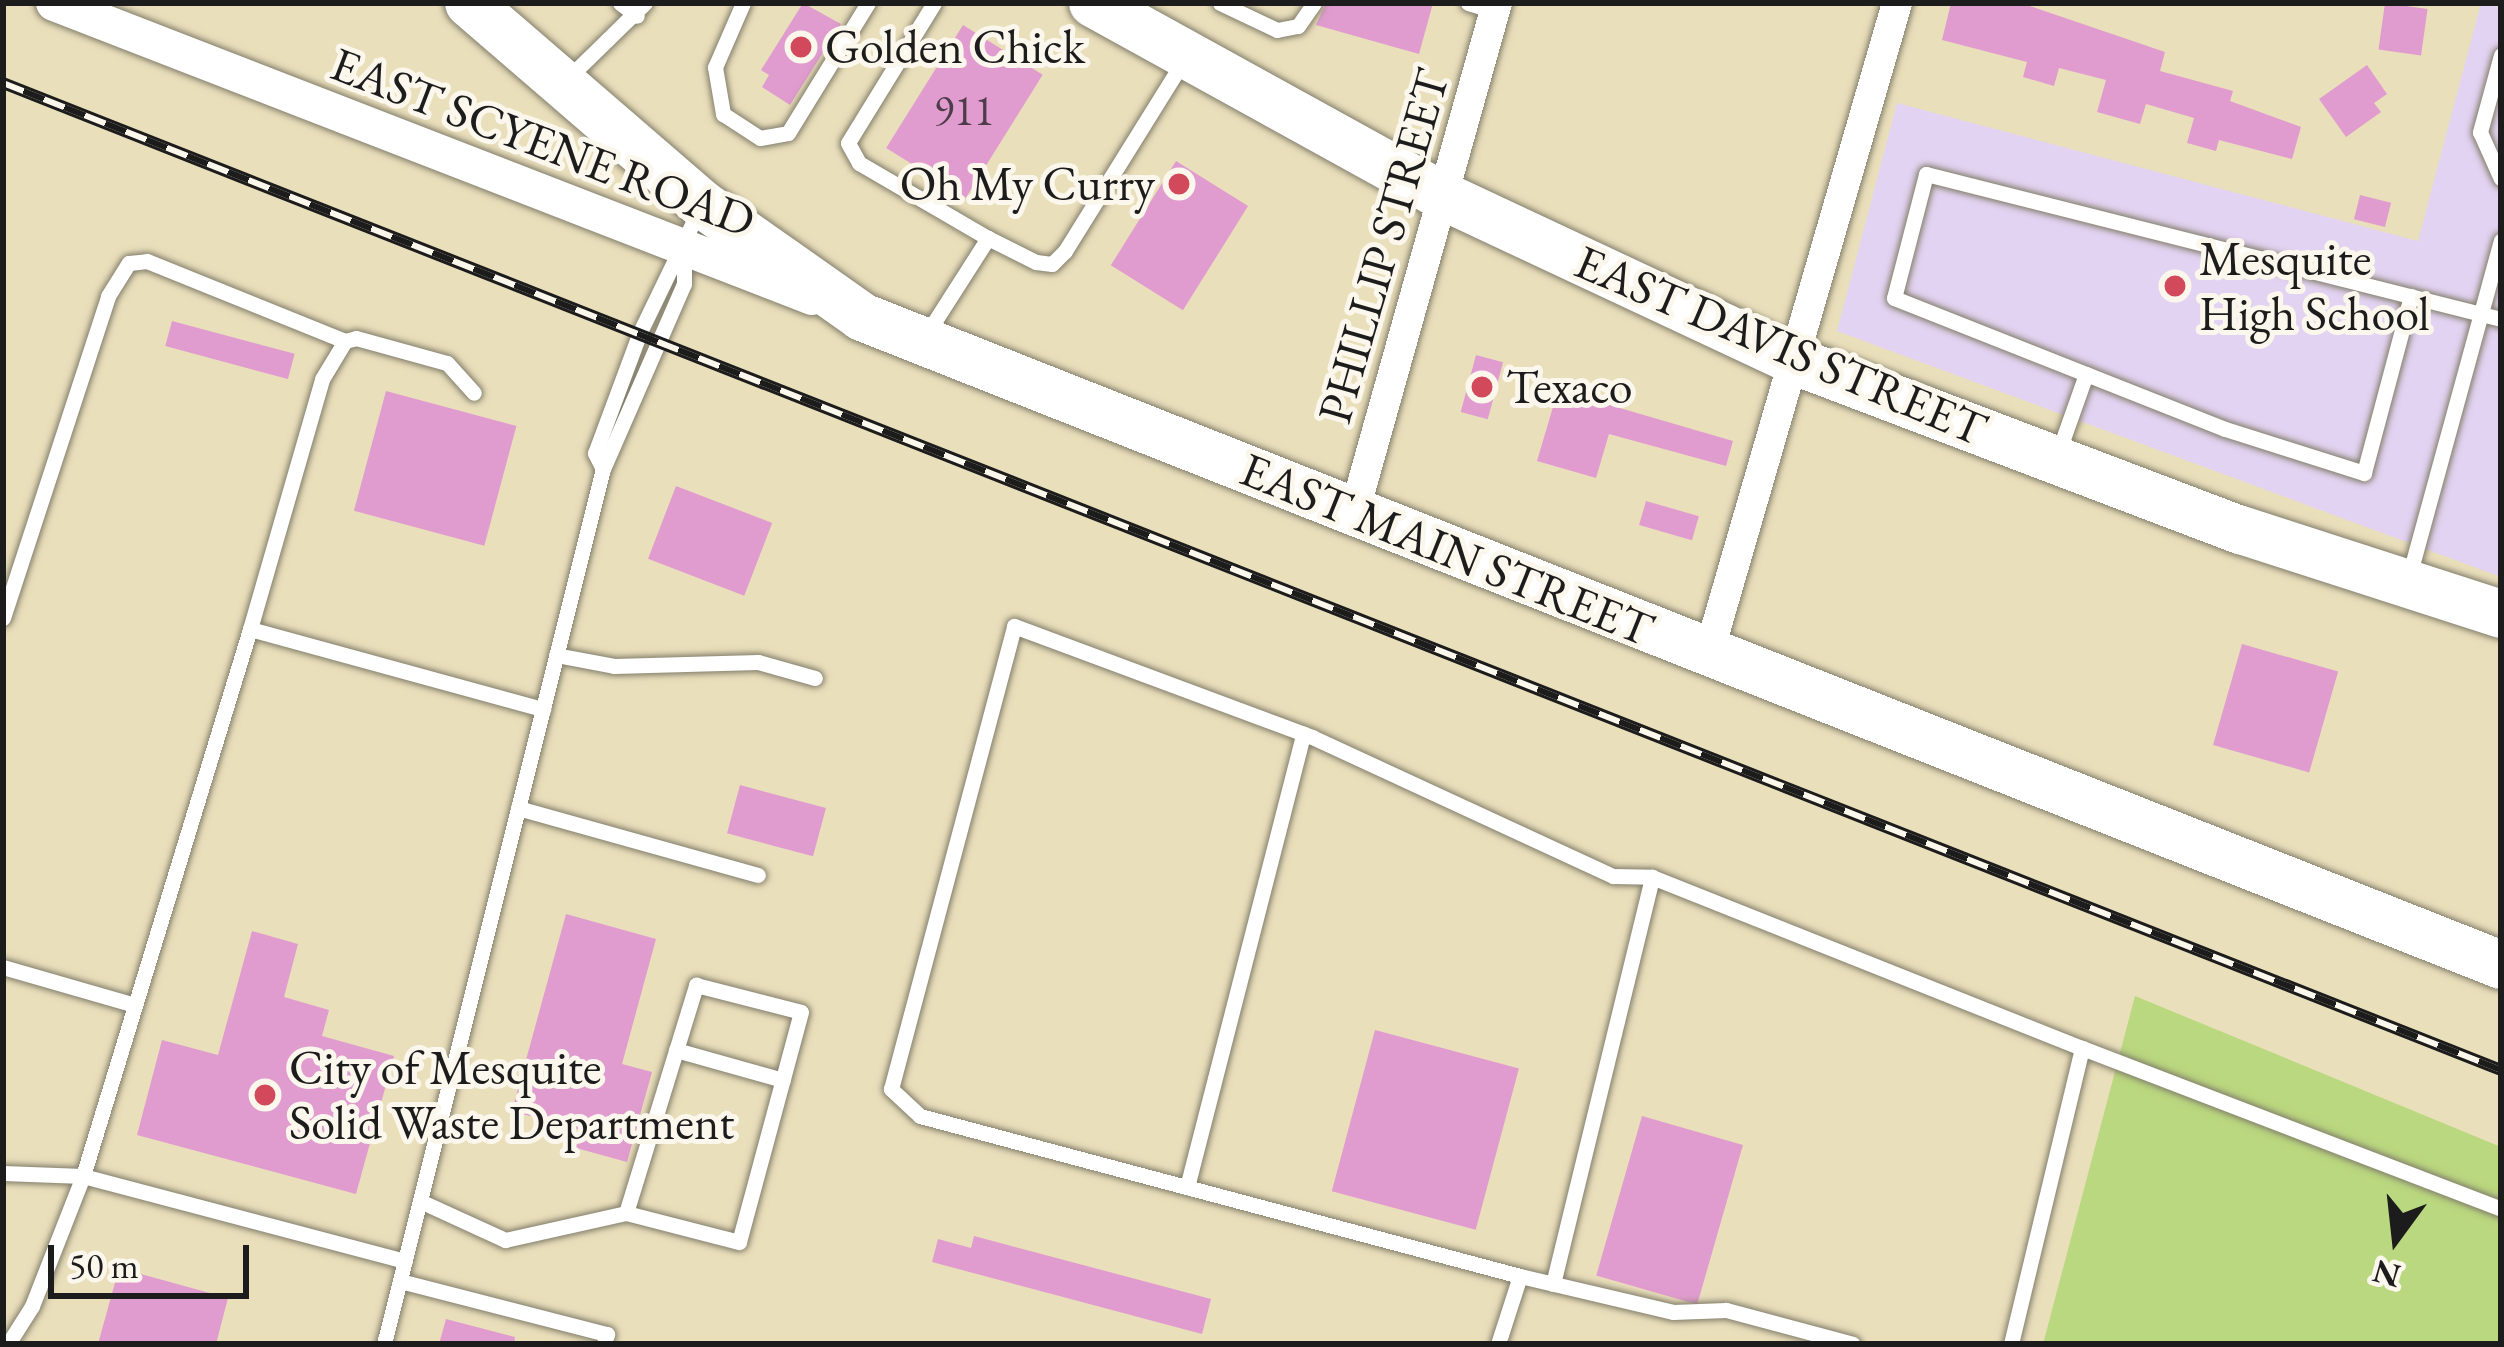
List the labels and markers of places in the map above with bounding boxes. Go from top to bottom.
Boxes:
place label: Golden Chick [825,18,1085,76]
marker: Golden Chick [788,34,814,60]
place label: Oh My Curry [900,155,1155,213]
marker: Oh My Curry [1166,171,1192,197]
place label: Mesquite High School [2199,229,2430,342]
marker: Mesquite High School [2162,273,2188,299]
place label: Texaco [1506,358,1633,416]
marker: Texaco [1469,374,1495,400]
place label: City of Mesquite Solid Waste Department [289,1038,734,1151]
marker: City of Mesquite Solid Waste Department [252,1082,278,1108]

